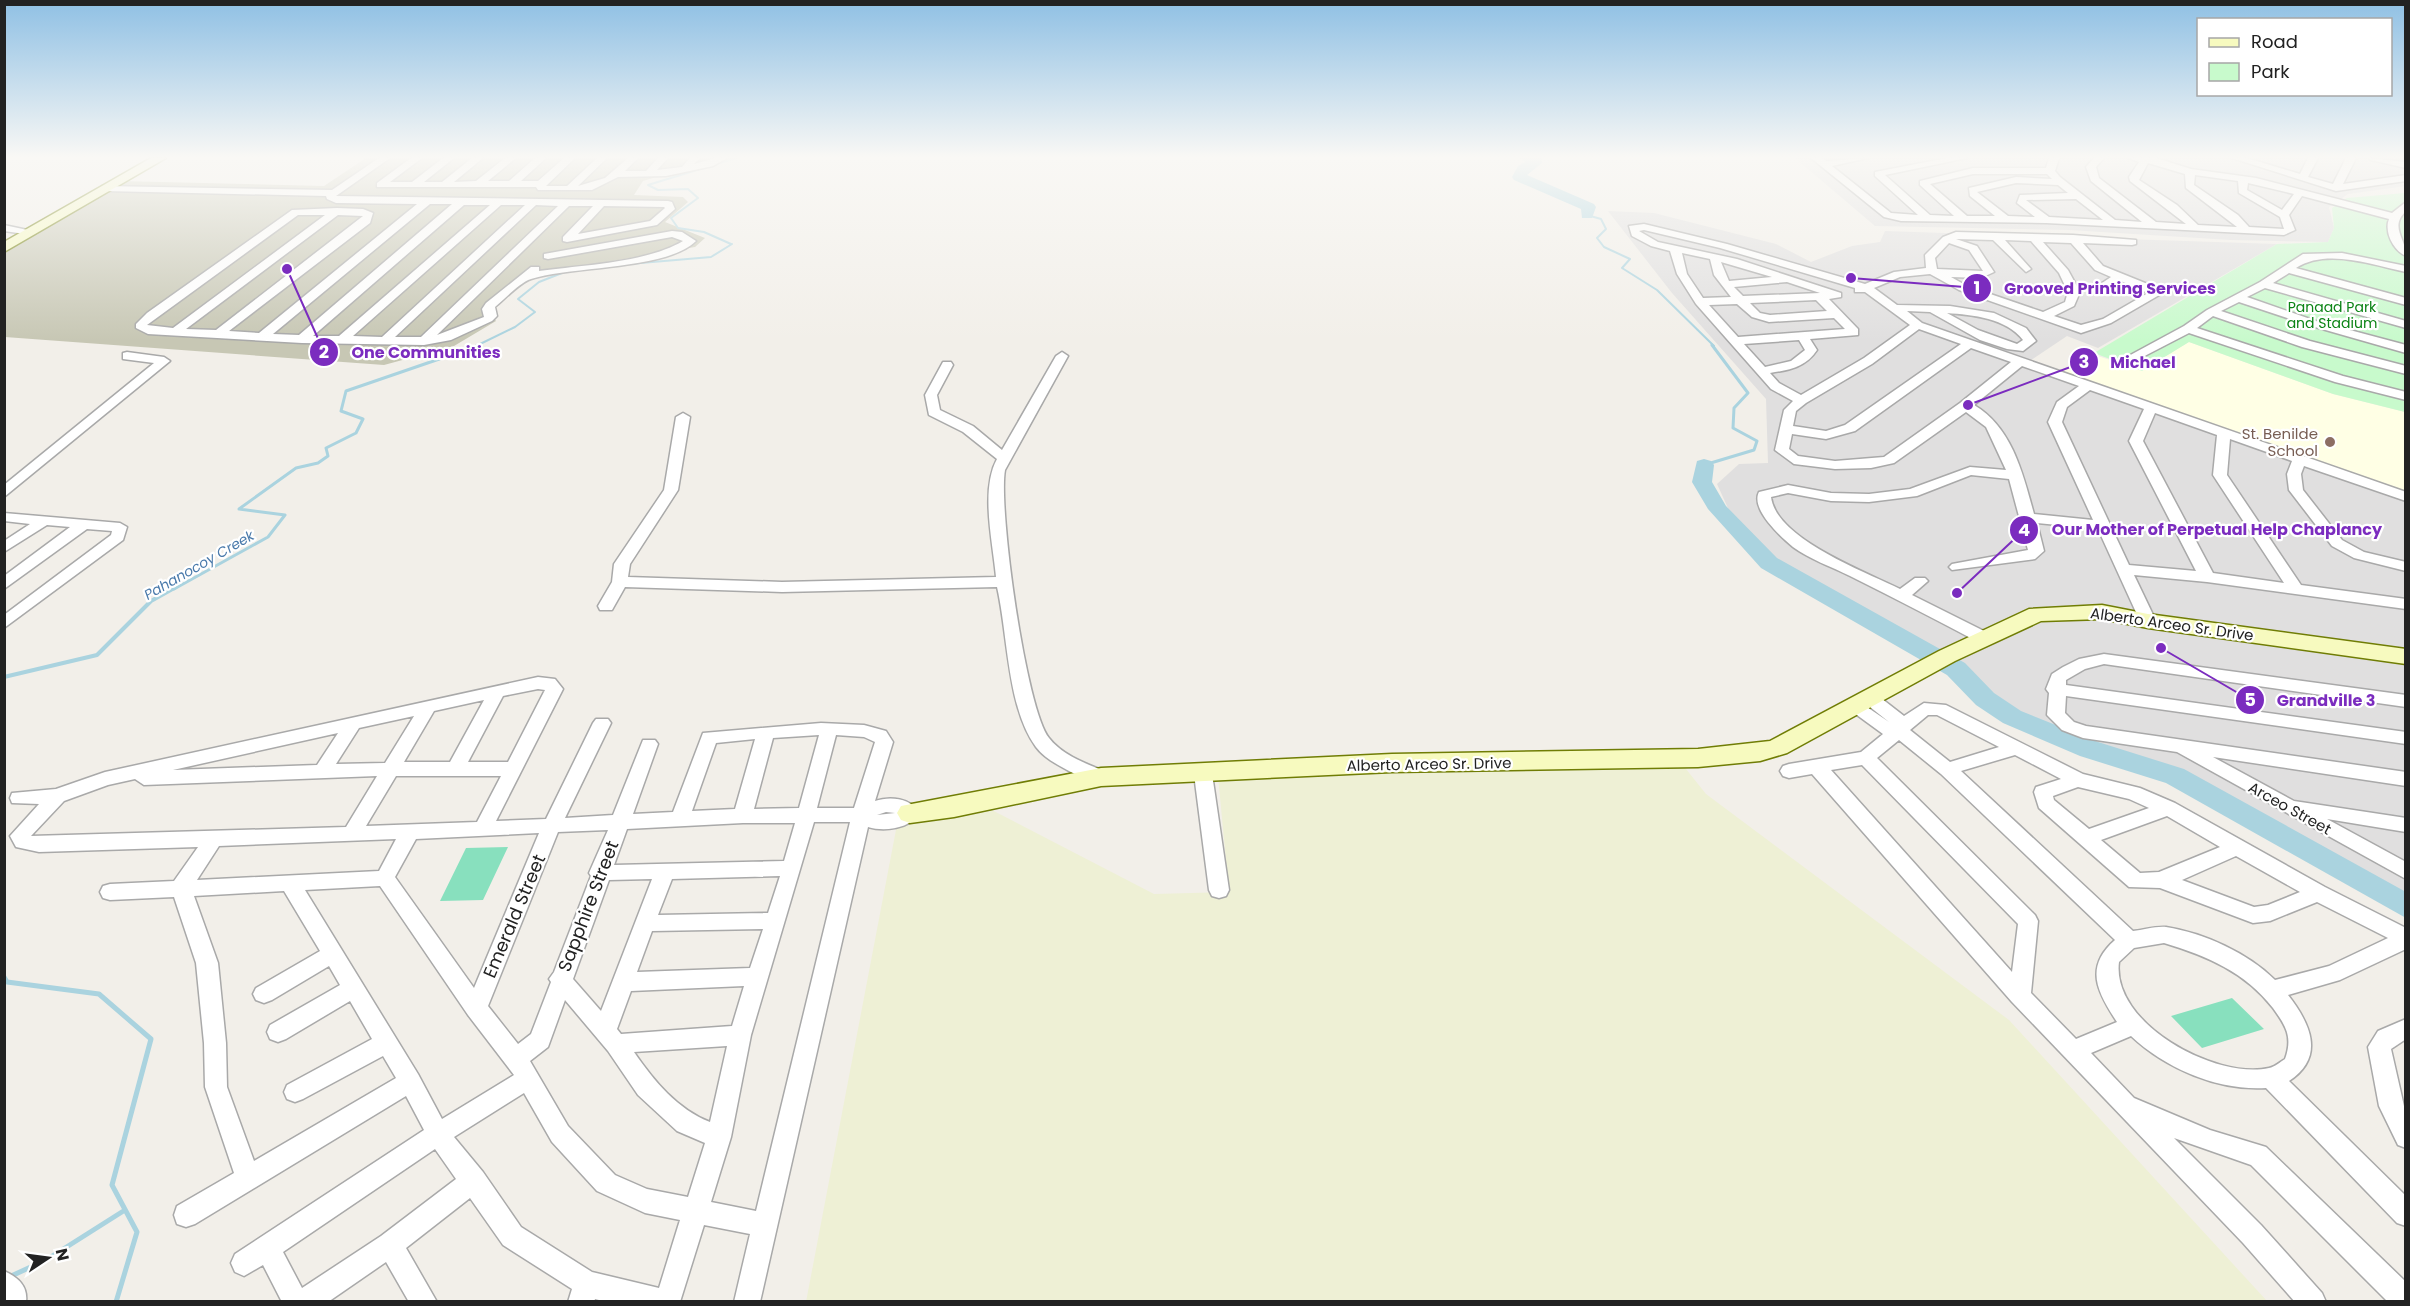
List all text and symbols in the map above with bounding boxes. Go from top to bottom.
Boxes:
legend [2197,18,2392,96]
text: Road [2251,29,2298,54]
text: Park [2251,59,2290,84]
callout: Grooved Printing Services [1962,271,2228,305]
text: 1 [1974,275,1980,300]
text: Grooved Printing Services [2004,277,2216,300]
park label: Panaad Park and Stadium [2287,297,2377,333]
callout: One Communities [309,335,513,369]
text: 2 [319,339,329,364]
text: One Communities [351,341,501,364]
callout: Michael [2069,345,2188,379]
text: 3 [2079,349,2089,374]
text: Michael [2110,351,2176,374]
place label: St. Benilde School [2242,423,2318,461]
marker: St. Benilde School [2323,435,2337,449]
callout: Our Mother of Perpetual Help Chaplancy [2009,513,2394,547]
text: 4 [2018,517,2030,542]
text: Our Mother of Perpetual Help Chaplancy [2052,518,2383,541]
water label: Pahanocoy Creek [140,525,258,605]
street label: Alberto Arceo Sr. Drive [2089,602,2255,646]
callout: Grandville 3 [2235,683,2387,717]
text: 5 [2244,687,2256,712]
text: Grandville 3 [2277,689,2375,712]
street label: Alberto Arceo Sr. Drive [1346,752,1512,776]
street label: Arceo Street [2245,777,2335,839]
street label: Sapphire Street [552,837,624,975]
street label: Emerald Street [477,850,551,982]
north arrow [18,1228,78,1288]
text: N [50,1246,75,1263]

